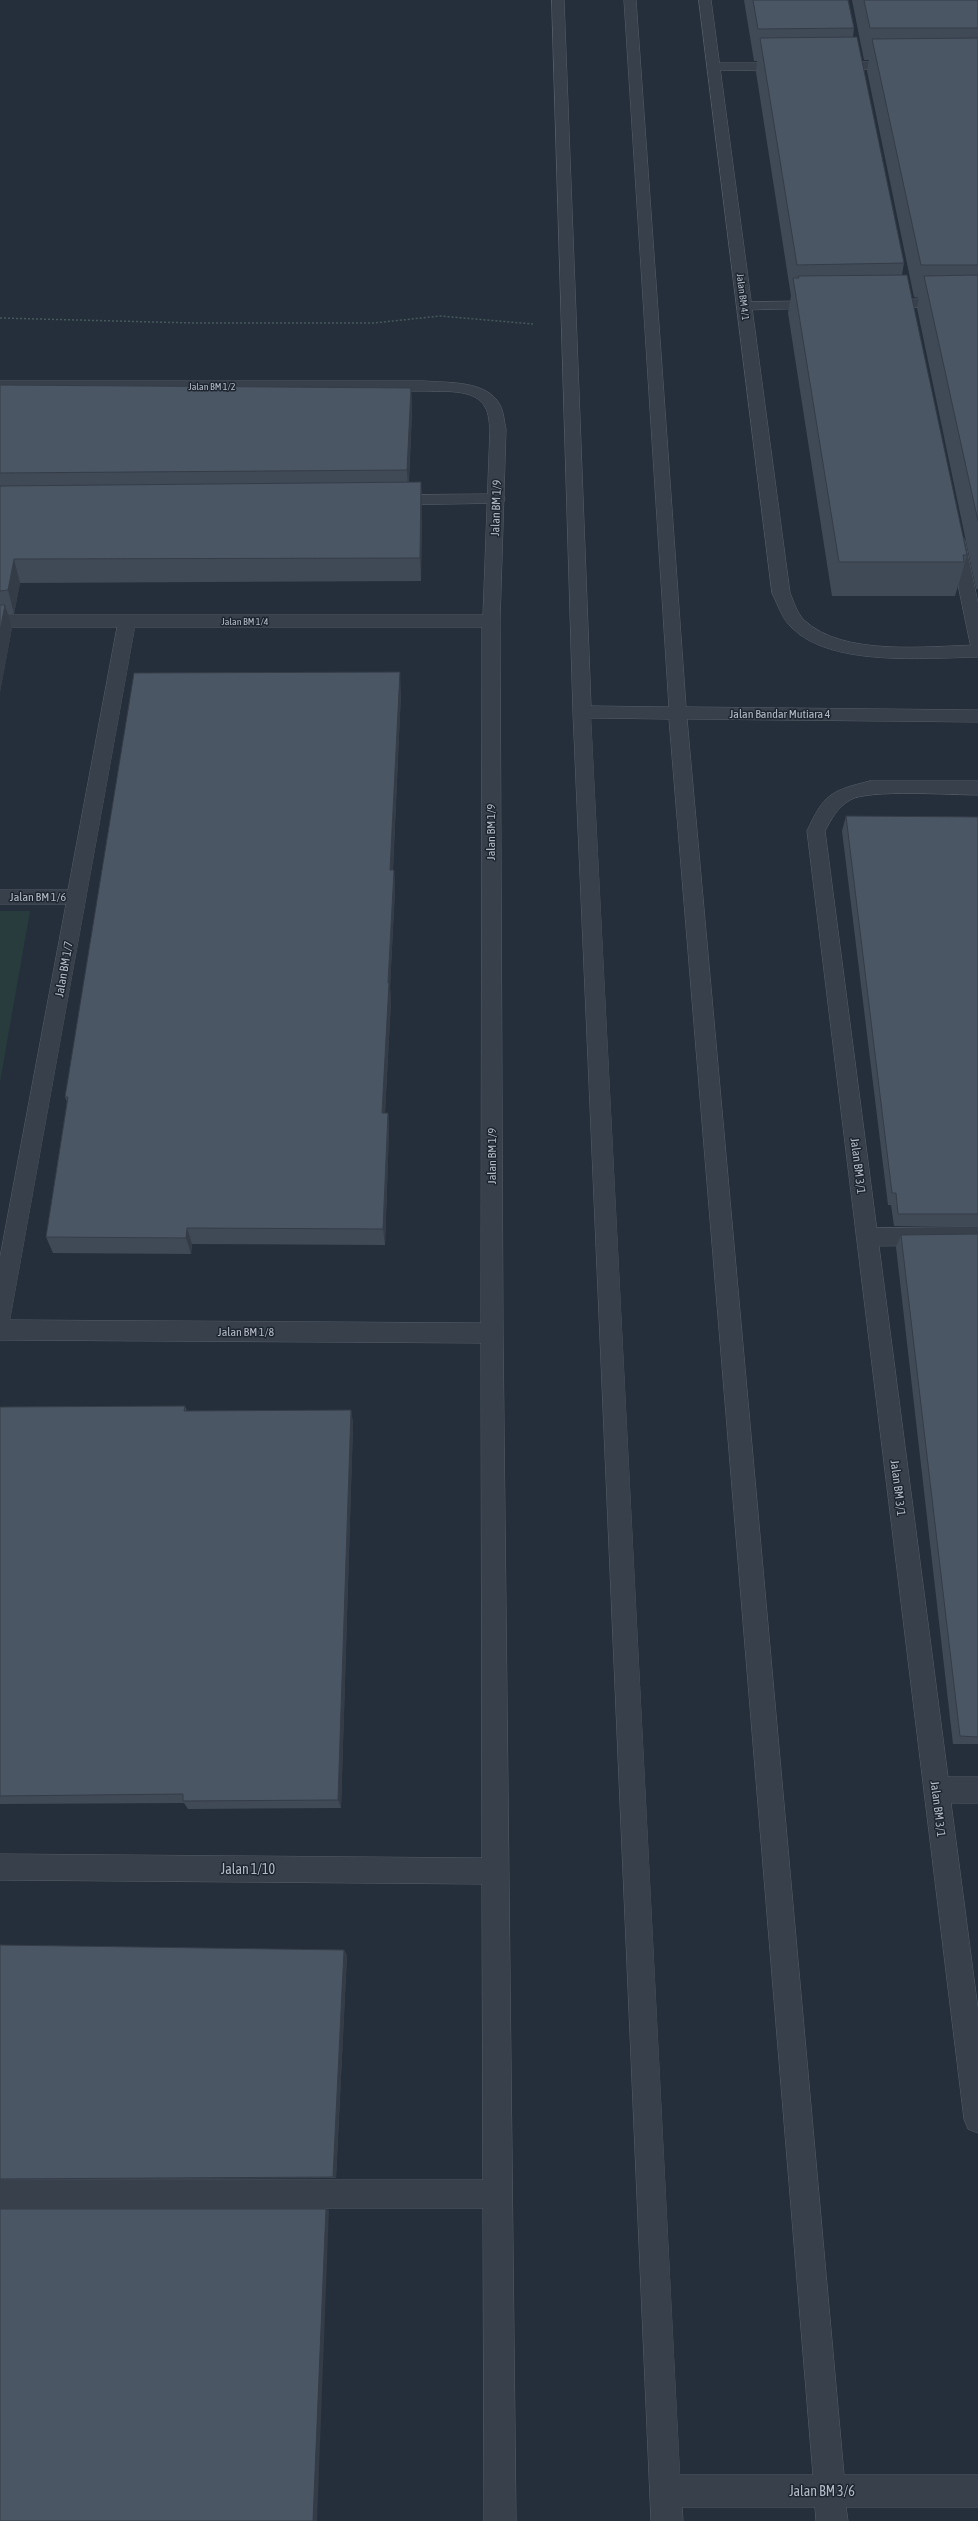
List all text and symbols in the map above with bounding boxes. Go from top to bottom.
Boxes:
street label: Jalan BM 4/1 [735,273,751,321]
street label: Jalan BM 1/2 [189,381,236,392]
street label: Jalan BM 1/9 [488,479,504,536]
street label: Jalan BM 1/4 [222,616,269,627]
street label: Jalan Bandar Mutiara 4 [730,707,831,721]
street label: Jalan BM 1/9 [484,803,498,860]
street label: Jalan BM 1/6 [10,890,67,904]
street label: Jalan BM 1/7 [52,940,76,998]
street label: Jalan BM 1/9 [485,1127,499,1184]
street label: Jalan BM 3/1 [848,1137,868,1195]
street label: Jalan BM 1/8 [218,1325,275,1339]
street label: Jalan BM 3/1 [888,1459,908,1517]
street label: Jalan BM 3/1 [928,1780,948,1838]
street label: Jalan 1/10 [221,1861,276,1877]
street label: Jalan BM 3/6 [789,2483,855,2499]

